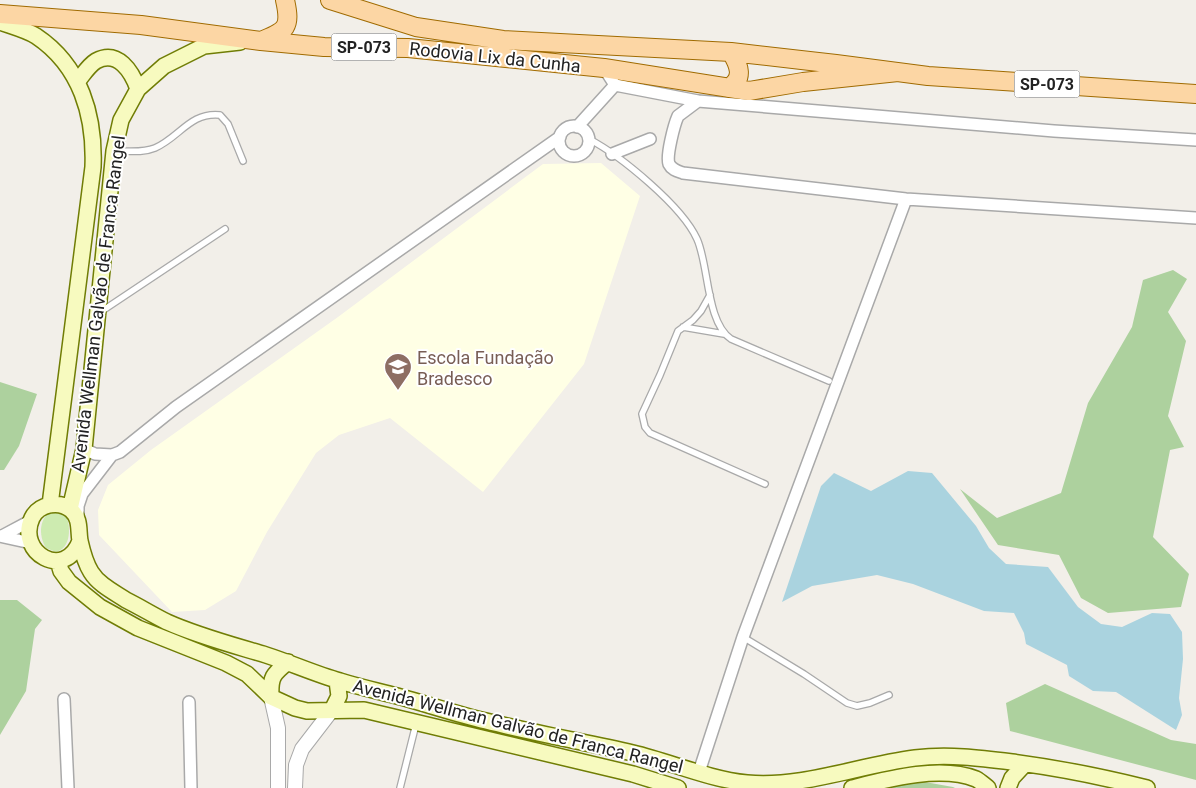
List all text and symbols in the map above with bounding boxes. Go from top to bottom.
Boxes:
road number: SP-073 [332,34,396,61]
street label: Rodovia Lix da Cunha [408,38,582,76]
road number: SP-073 [1014,70,1080,98]
street label: Avenida Wellman Galvão de Franca Rangel [67,134,129,474]
place label: Escola Fundação Bradesco [417,347,554,389]
school or university icon: Escola Fundação Bradesco [383,352,413,391]
street label: Avenida Wellman Galvão de Franca Rangel [351,675,685,777]

